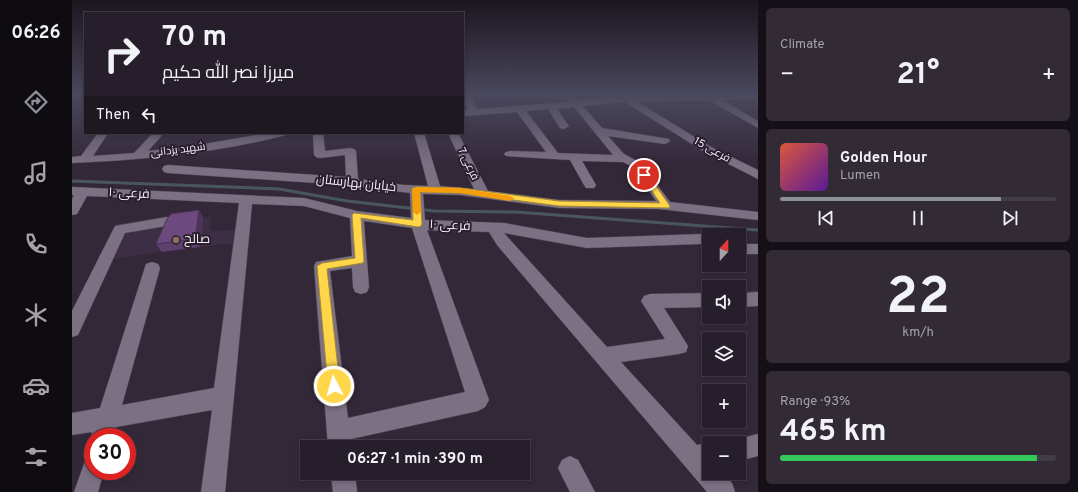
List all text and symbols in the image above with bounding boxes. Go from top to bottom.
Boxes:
text: 70 m [162,20,227,56]
text: 06:26 [11,22,61,45]
icon: right [96,28,148,80]
text: Climate [780,37,825,53]
text: 21° [897,57,939,94]
text: میرزا نصر الله حکیم [162,62,294,85]
text: − [780,62,794,89]
text: + [1042,62,1056,89]
icon: directions [22,88,50,116]
icon: left [138,104,160,126]
text: Then [96,106,130,125]
street label: فرعی 15 [691,134,733,166]
street label: شهید یزدانی [150,140,206,160]
street label: فرعی 7 [454,145,482,183]
text: Golden Hour [840,149,927,168]
pin [627,158,661,192]
icon: music [22,159,50,187]
icon: arrive [633,164,655,186]
text: Lumen [840,168,880,184]
street label: خیابان بهارستان [315,172,397,196]
street label: فرعی ۱۰ [108,185,150,203]
icon: previous [815,207,837,229]
icon: pause [907,207,929,229]
icon: next [999,207,1021,229]
street label: فرعی ۱۰ [429,217,471,235]
north arrow [702,228,746,272]
map controls [702,228,746,480]
icon: phone [22,230,50,258]
place label: صالح [184,232,210,248]
marker: صالح [171,235,181,245]
text: 22 [886,266,950,332]
button: sound [702,280,746,324]
icon: climate [22,301,50,329]
text: km/h [902,325,934,341]
button: layers [702,332,746,376]
position arrow [313,365,355,407]
icon: car [22,372,50,400]
button: + [702,384,746,428]
text: Range · 93% [780,394,850,410]
text: 465 km [780,414,887,451]
speed limit sign: 30 [84,428,136,480]
button: − [702,436,746,480]
icon: filters [22,443,50,471]
text: 06:27 · 1 min · 390 m [347,450,483,469]

